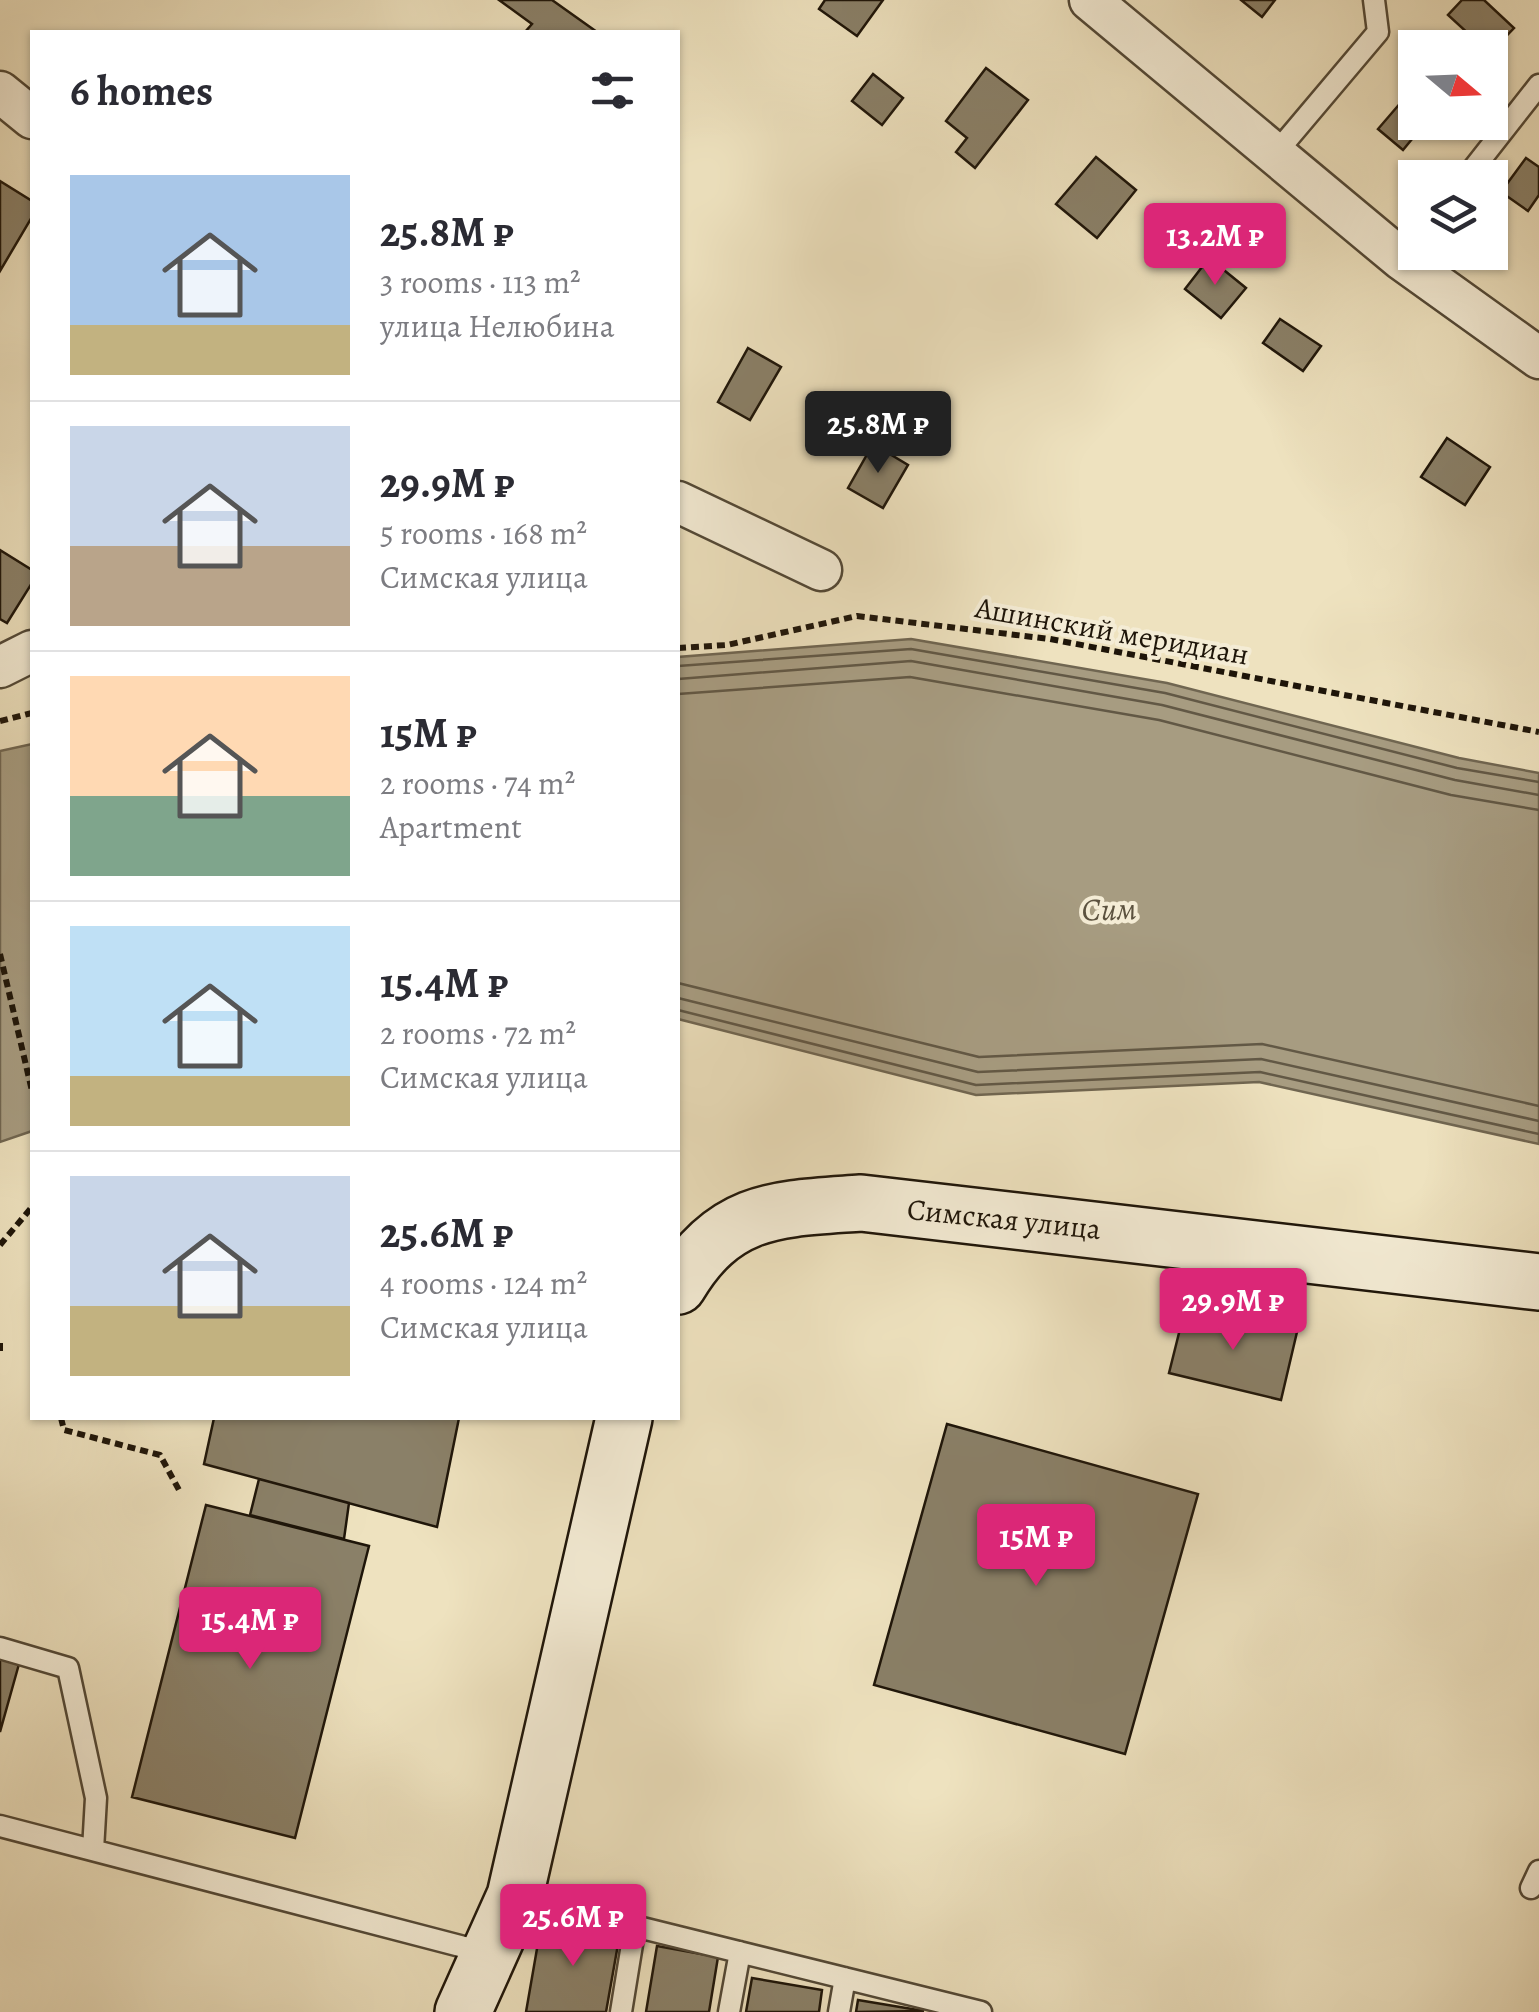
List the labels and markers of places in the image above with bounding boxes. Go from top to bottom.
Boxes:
pin: 13.2M ₽ [1123,203,1307,288]
pin: 25.8M ₽ [786,391,970,476]
pin: 29.9M ₽ [1141,1268,1325,1353]
pin: 15M ₽ [966,1504,1106,1589]
pin: 15.4M ₽ [158,1587,342,1672]
pin: 25.6M ₽ [481,1884,665,1969]

